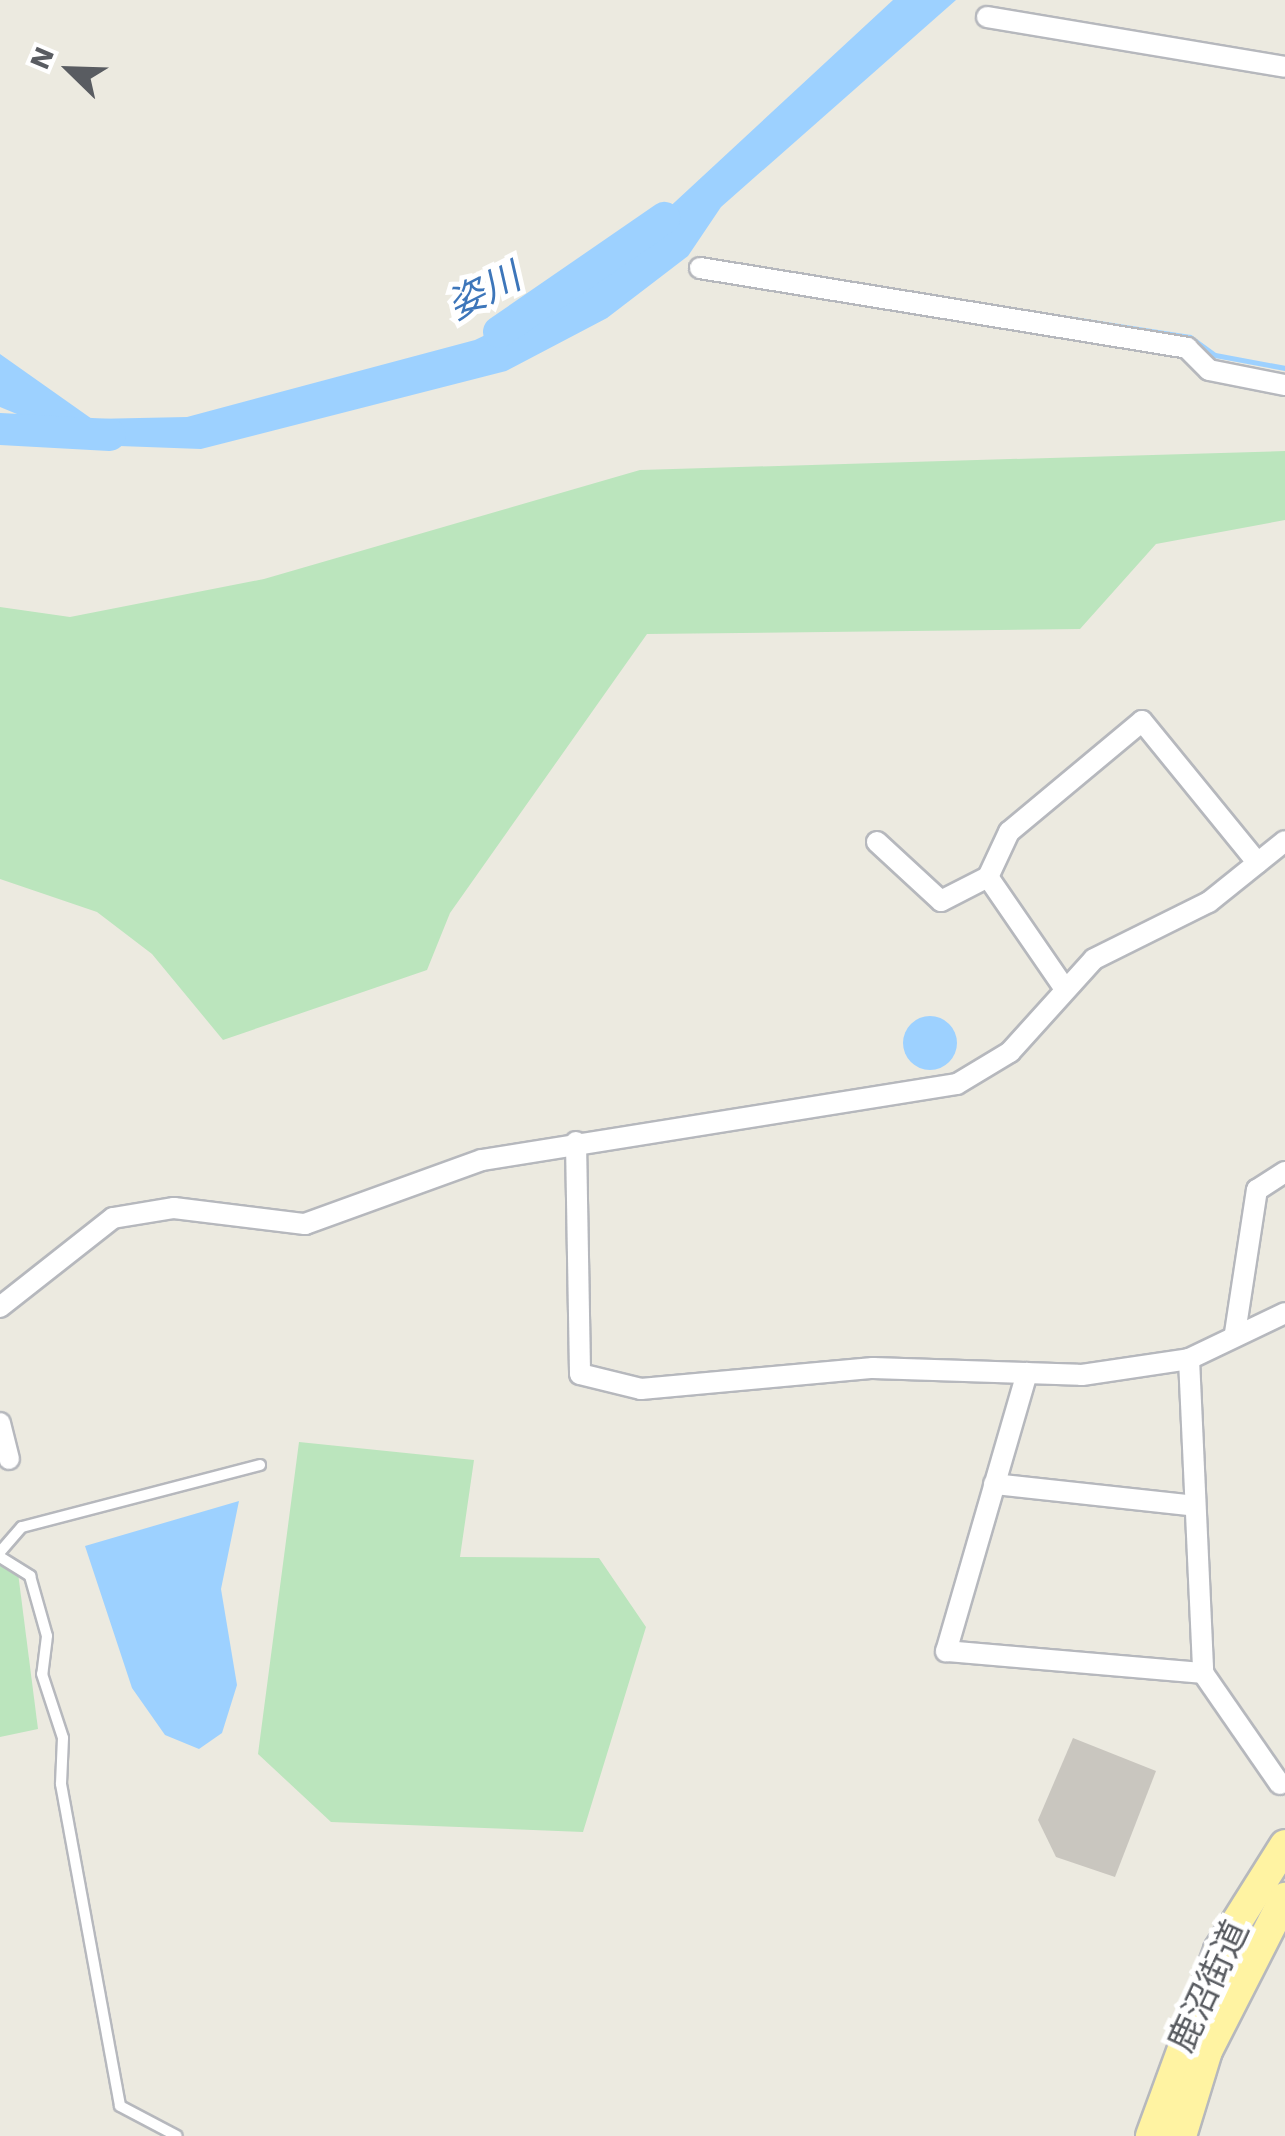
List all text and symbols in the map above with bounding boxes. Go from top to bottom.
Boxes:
north arrow [20,20,120,120]
text: N [23,42,61,74]
water label: 姿川 [440,254,528,330]
street label: 鹿沼街道 [1159,1914,1257,2058]

